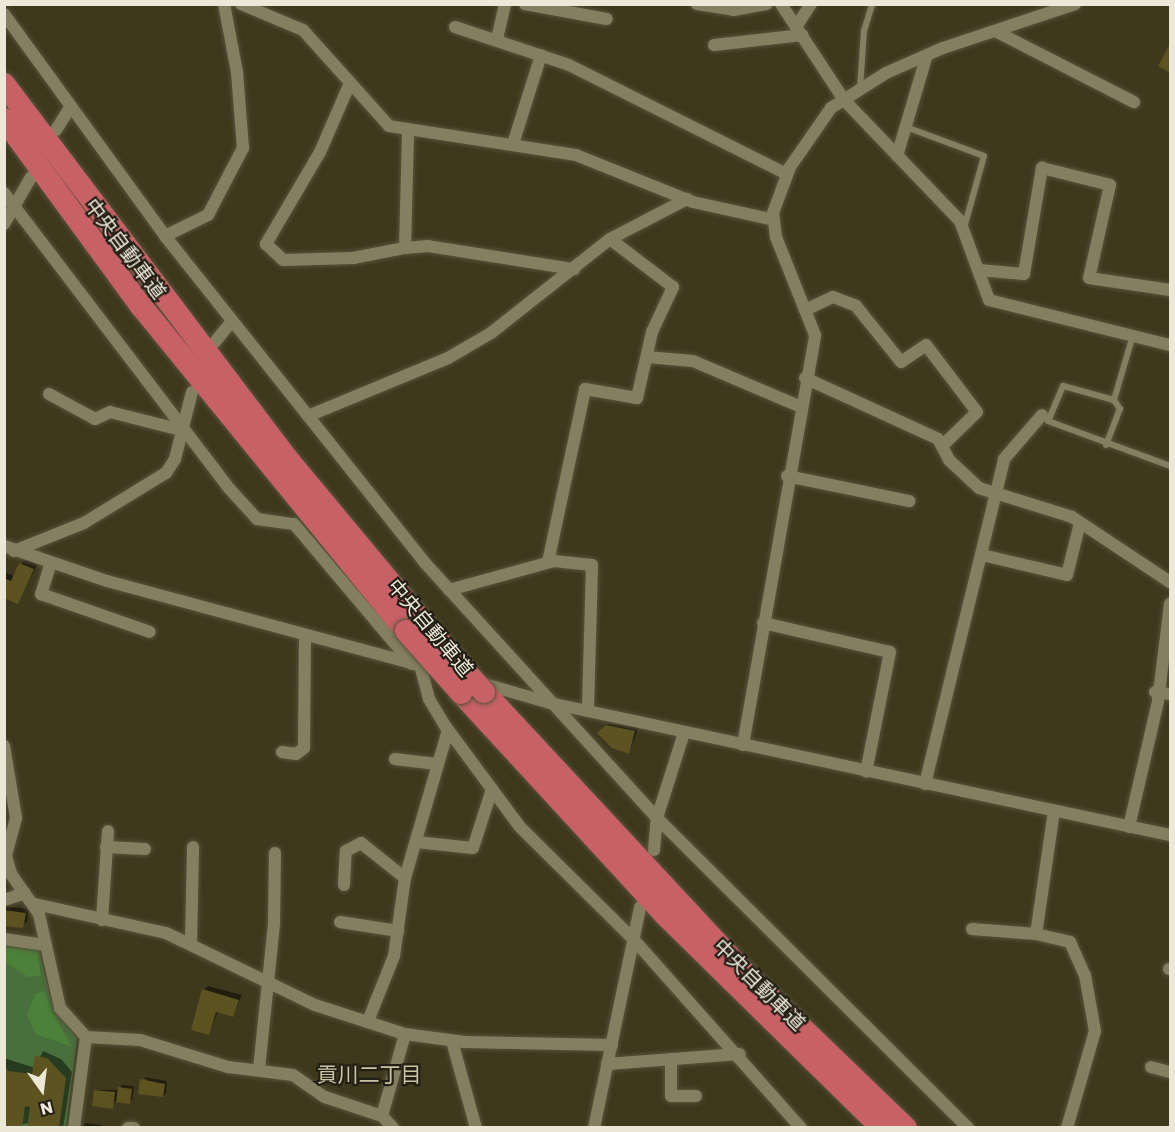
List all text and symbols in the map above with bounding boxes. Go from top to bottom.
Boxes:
street label: 中央自動車道 [79,194,171,304]
street label: 中央自動車道 [382,574,478,682]
street label: 中央自動車道 [708,934,810,1036]
north arrow [12,1060,72,1120]
district label: 貢川二丁目 [317,1062,421,1088]
text: N [38,1095,55,1121]

